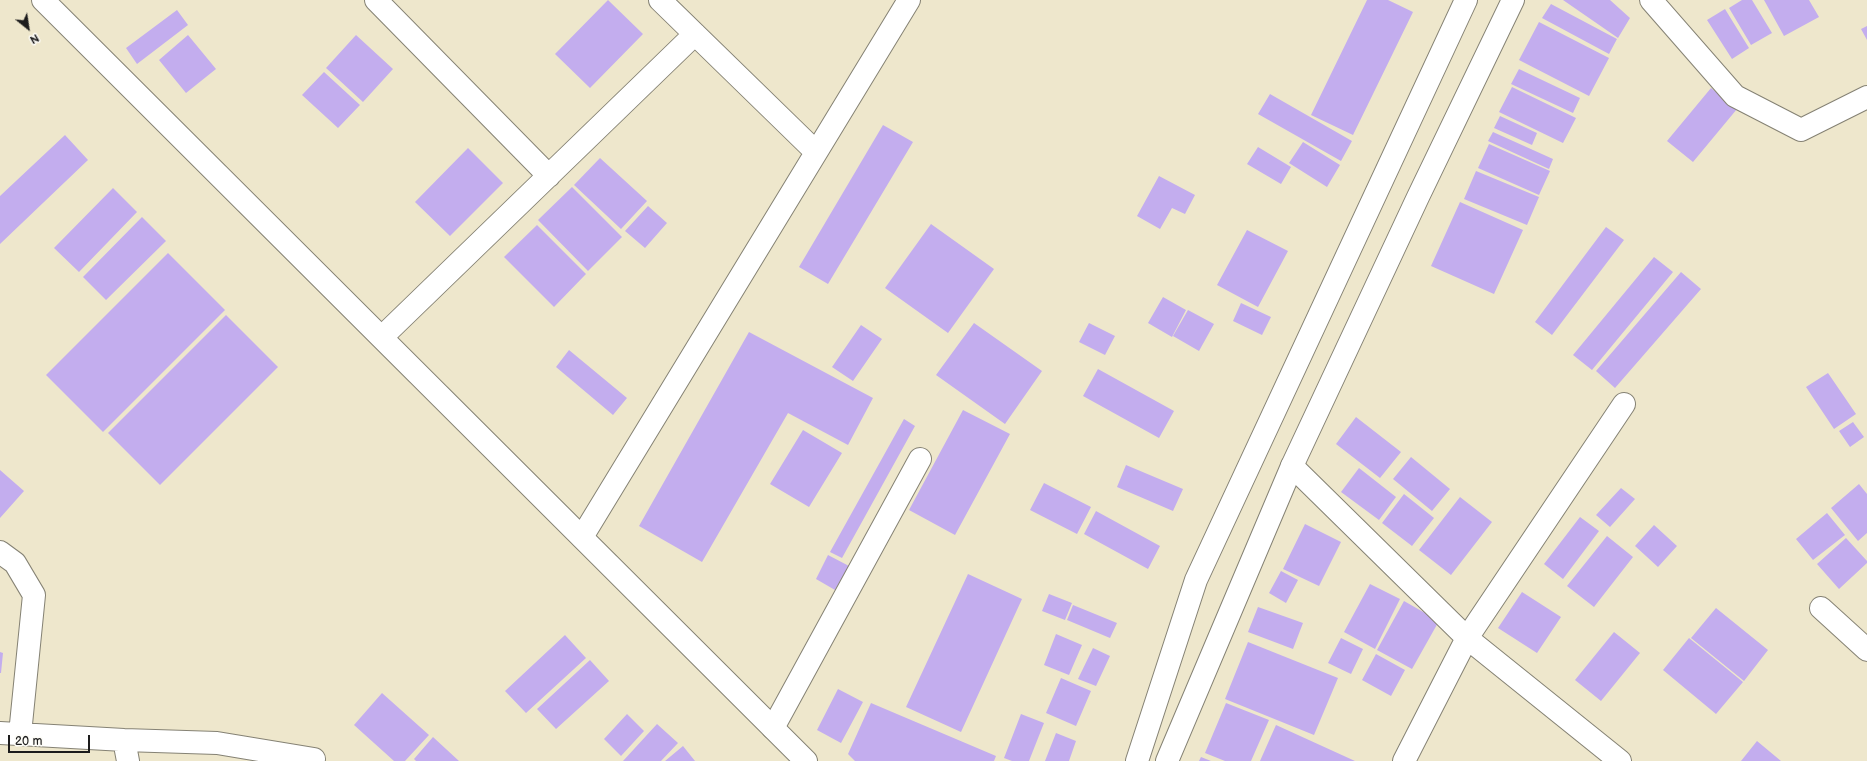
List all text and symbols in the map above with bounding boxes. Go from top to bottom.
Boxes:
north arrow [8,8,48,48]
text: N [27,31,41,47]
scale bar [10,727,92,753]
text: 20 m [15,734,42,749]

